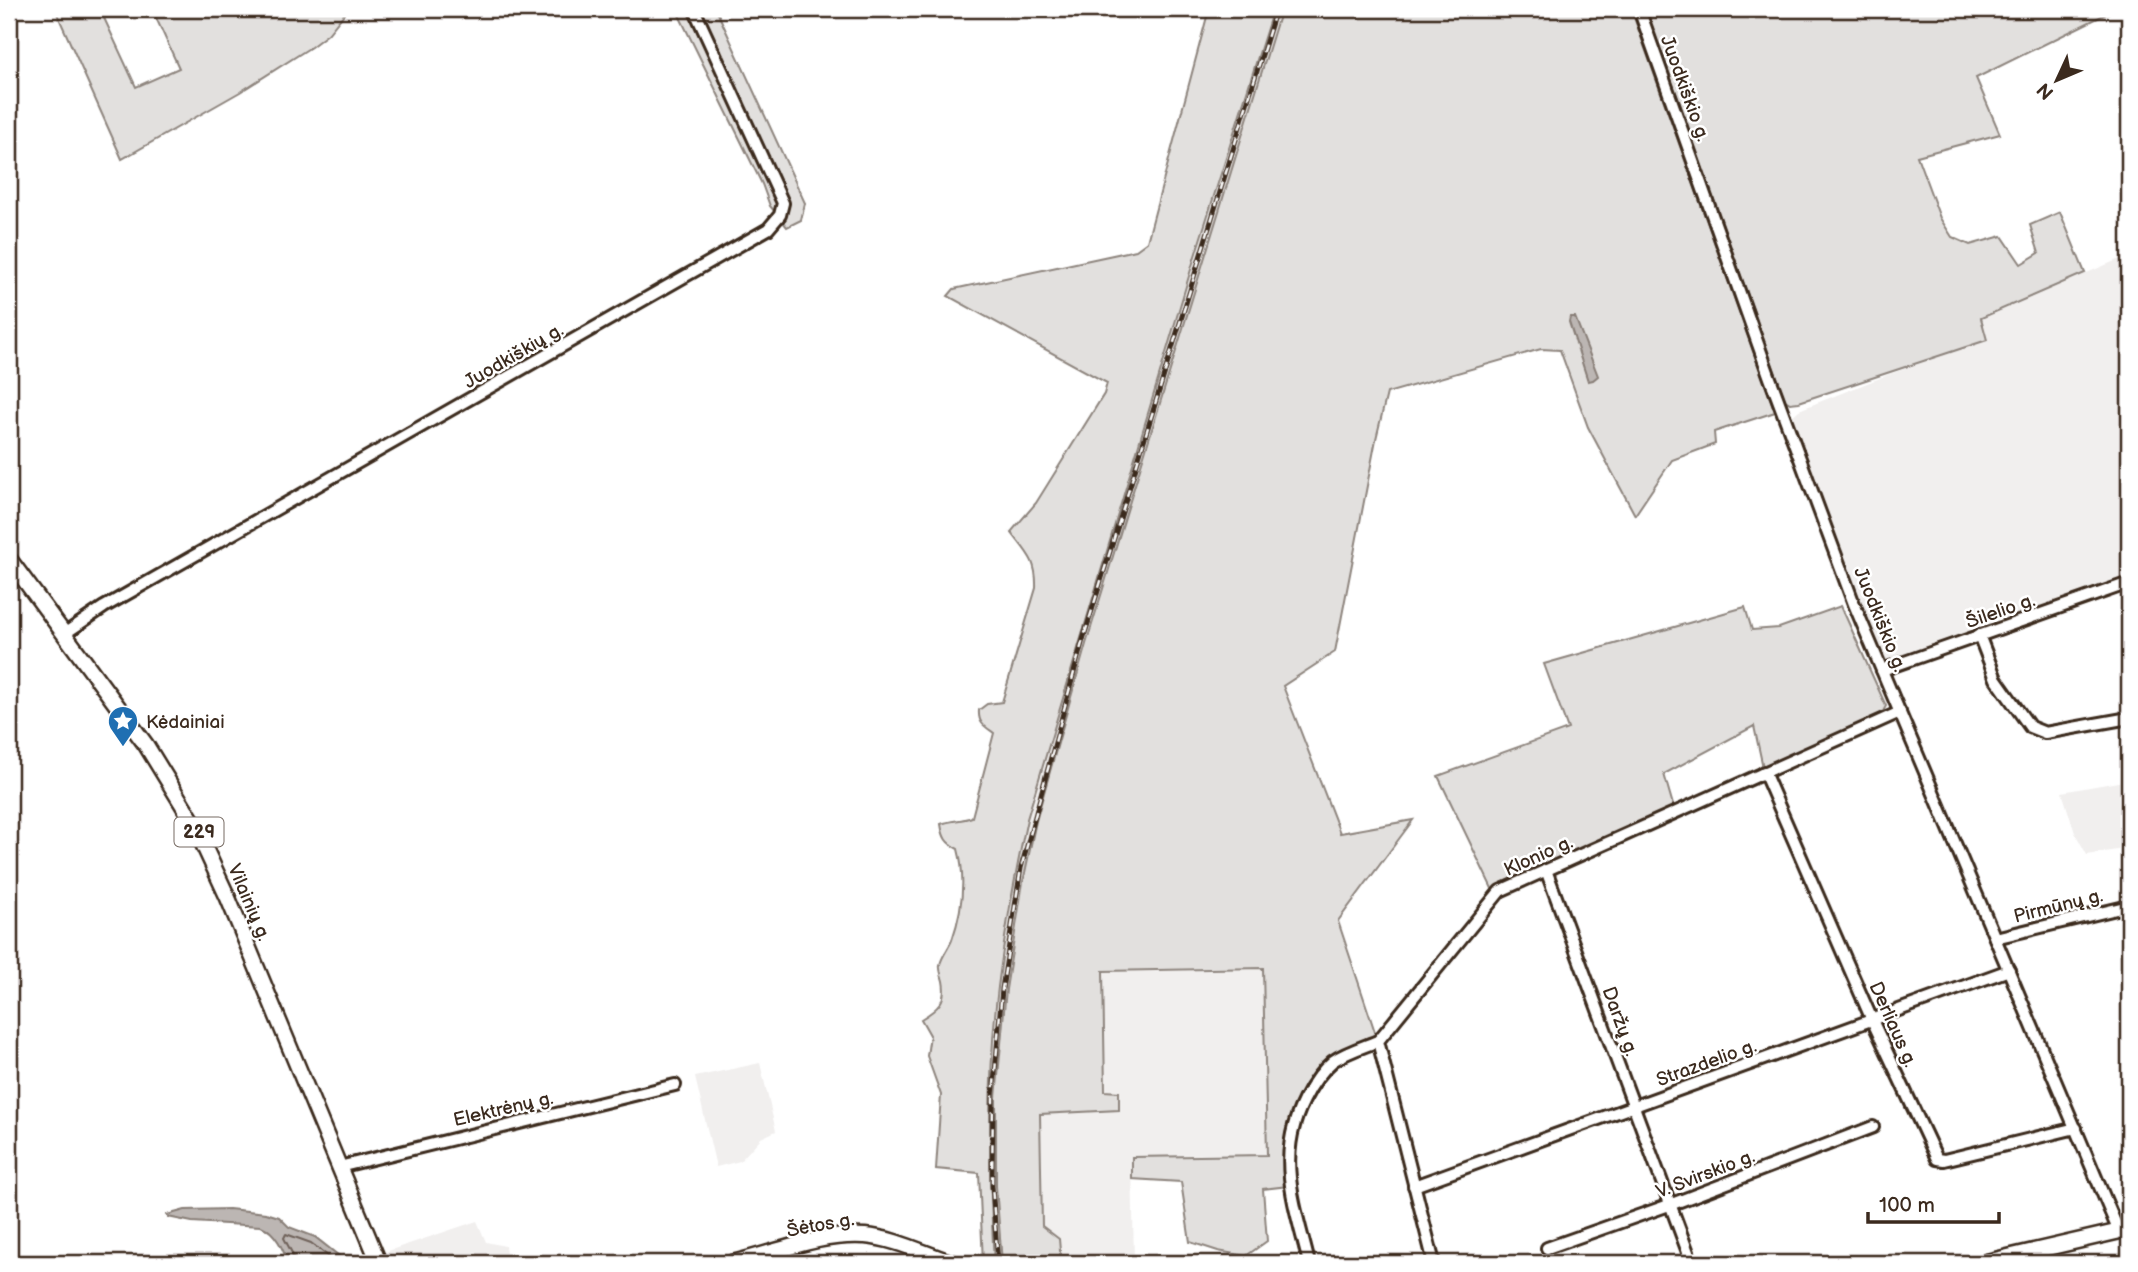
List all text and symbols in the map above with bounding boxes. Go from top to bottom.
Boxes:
street label: Juodkiškio g. [1655,33,1714,144]
north arrow [2022,46,2092,116]
text: N [2033,78,2059,104]
street label: Juodkiškių g. [460,319,568,394]
street label: Juodkiškio g. [1848,564,1911,675]
street label: Šilelio g. [1963,589,2038,634]
place icon: Kėdainiai [106,704,140,748]
place label: Kėdainiai [146,711,225,734]
road number: 229 [174,818,224,846]
street label: Klonio g. [1501,831,1577,882]
street label: Vilainių g. [222,861,275,945]
street label: Pirmūnų g. [2011,884,2105,929]
street label: Derliaus g. [1864,978,1922,1071]
street label: Daržų g. [1596,984,1643,1059]
street label: Strazdelio g. [1653,1035,1760,1092]
street label: Elektrėnų g. [451,1087,556,1132]
street label: V. Svirskio g. [1653,1145,1758,1204]
scale bar [1868,1181,2000,1225]
text: 100 m [1879,1193,1935,1218]
street label: Šėtos g. [785,1208,856,1243]

